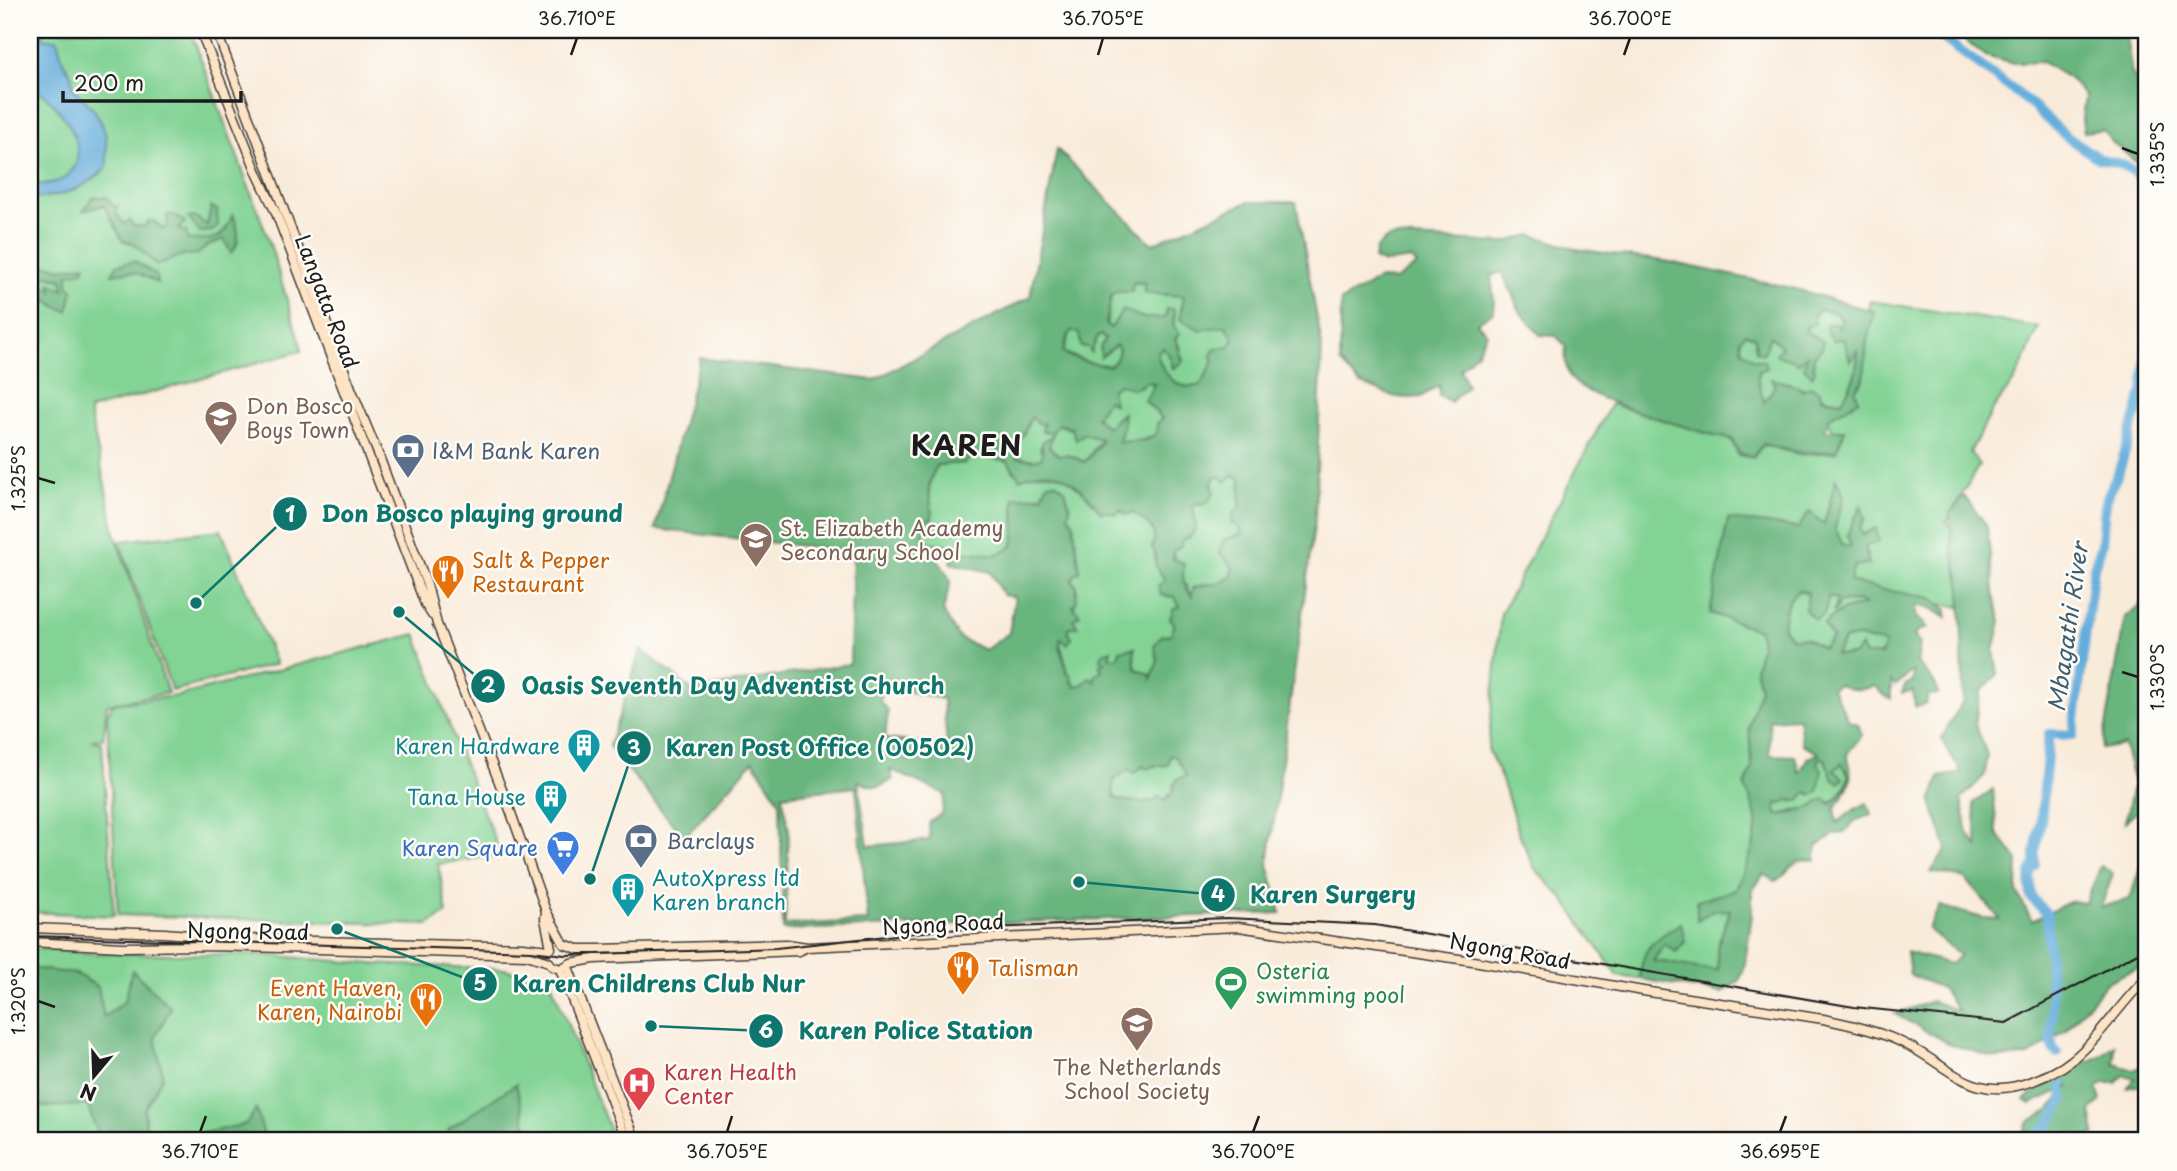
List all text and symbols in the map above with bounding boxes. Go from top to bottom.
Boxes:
text: 36.710°E [538,4,616,31]
text: 36.705°E [1062,4,1144,31]
text: 36.700°E [1588,4,1672,31]
scale bar [63,60,242,104]
text: 200 m [74,66,144,98]
text: 1.335°S [2143,121,2170,187]
street label: Langata Road [288,229,368,373]
place label: Don Bosco Boys Town [246,389,353,445]
school or university icon: Don Bosco Boys Town [202,398,240,447]
district label: KAREN [911,423,1023,466]
bank icon: I&M Bank Karen [389,431,427,480]
place label: I&M Bank Karen [432,434,600,466]
text: 1.325°S [4,445,31,511]
callout: Don Bosco playing ground [272,492,637,536]
text: Don Bosco playing ground [321,495,623,530]
text: 1 [285,497,295,529]
place label: St. Elizabeth Academy Secondary School [780,511,1004,567]
school or university icon: St. Elizabeth Academy Secondary School [737,520,775,569]
water label: Mbagathi River [2038,537,2097,714]
place label: Salt & Pepper Restaurant [472,543,610,599]
restaurant icon: Salt & Pepper Restaurant [429,552,467,601]
text: 1.330°S [2143,643,2170,711]
callout: Oasis Seventh Day Adventist Church [470,664,961,708]
text: Oasis Seventh Day Adventist Church [521,667,945,702]
text: 2 [481,668,496,700]
building icon: Karen Hardware [565,726,603,775]
callout: Karen Post Office (00502) [616,726,990,770]
place label: Karen Hardware [395,729,560,761]
text: Karen Post Office (00502) [666,729,974,764]
text: 3 [627,731,641,763]
building icon: Tana House [532,777,570,826]
place label: Tana House [407,780,526,812]
bank icon: Barclays [622,821,660,870]
place label: Barclays [666,824,755,856]
supermarket icon: Karen Square [544,828,582,877]
place label: Karen Square [402,831,538,863]
place label: AutoXpress ltd Karen branch [652,861,800,917]
building icon: AutoXpress ltd Karen branch [609,870,647,919]
callout: Karen Surgery [1200,873,1430,917]
text: Karen Surgery [1250,876,1416,911]
text: 4 [1211,877,1225,909]
street label: Ngong Road [881,904,1005,942]
street label: Ngong Road [186,913,310,947]
street label: Ngong Road [1447,924,1573,976]
restaurant icon: Talisman [944,948,982,997]
place label: Talisman [988,951,1079,983]
place label: Osteria swimming pool [1256,954,1405,1010]
callout: Karen Childrens Club Nur [463,962,821,1006]
sports icon: Osteria swimming pool [1212,963,1250,1012]
text: Karen Childrens Club Nur [513,965,806,1000]
text: 5 [473,966,487,998]
text: 1.320°S [4,967,31,1035]
place label: Event Haven, Karen, Nairobi [257,971,402,1027]
restaurant icon: Event Haven, Karen, Nairobi [407,980,445,1029]
school or university icon: The Netherlands School Society [1118,1004,1156,1053]
callout: Karen Police Station [748,1009,1049,1053]
text: Karen Police Station [799,1012,1033,1047]
text: 6 [759,1013,774,1045]
north arrow [60,1042,130,1112]
place label: The Netherlands School Society [1053,1050,1221,1106]
place label: Karen Health Center [664,1055,797,1111]
hospital icon: Karen Health Center [620,1064,658,1113]
text: N [76,1077,100,1109]
text: 36.710°E [161,1137,239,1164]
text: 36.705°E [686,1137,768,1164]
text: 36.700°E [1211,1137,1295,1164]
text: 36.695°E [1739,1137,1821,1164]

